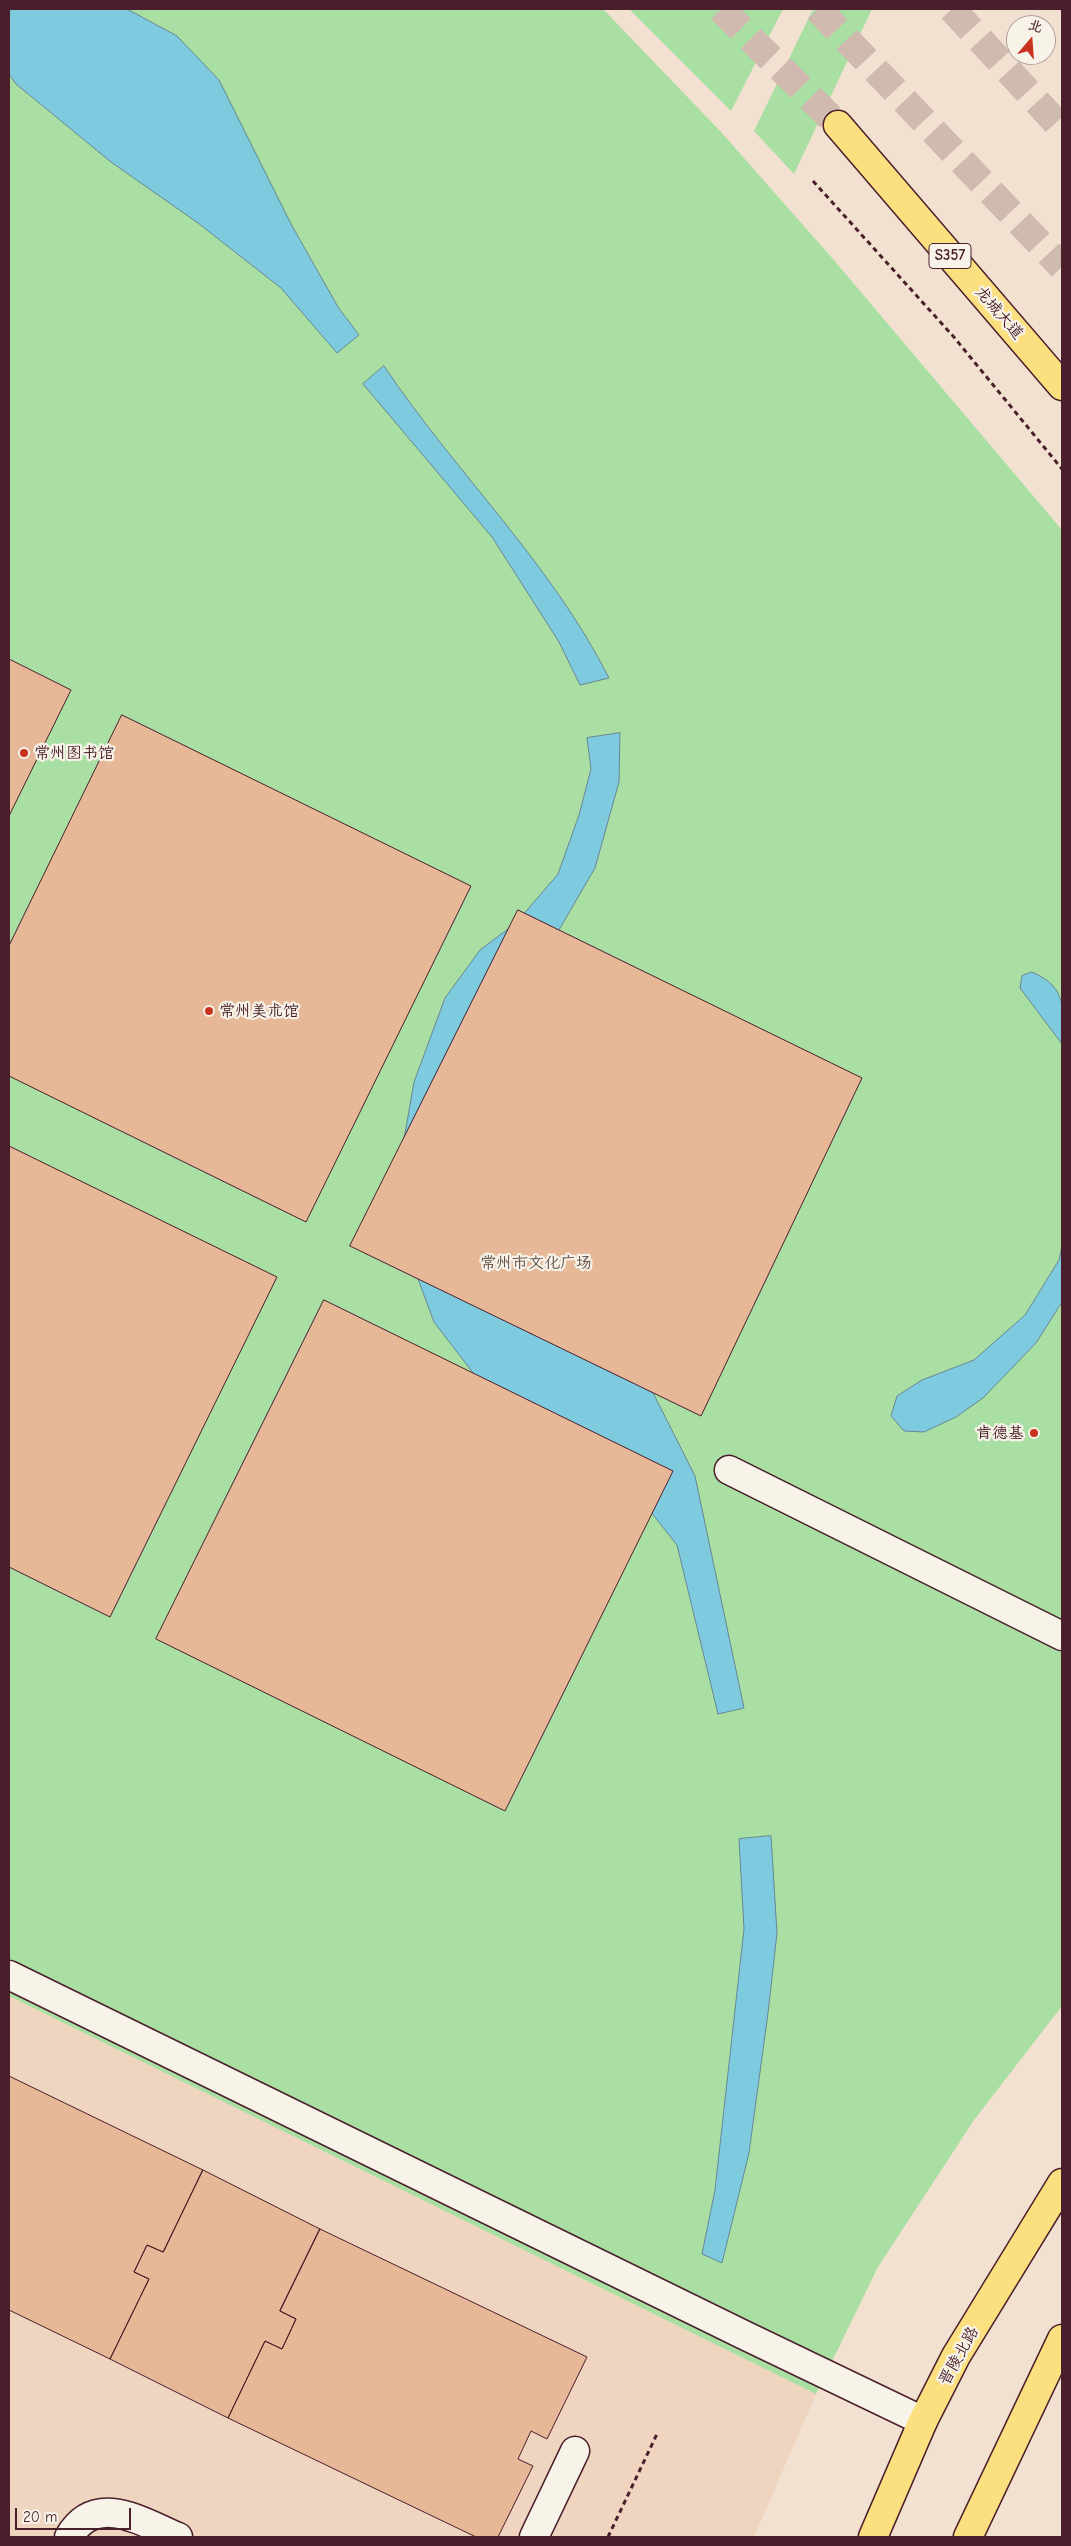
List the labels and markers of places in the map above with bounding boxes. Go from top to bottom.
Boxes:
place label: 常州图书馆 [34,743,114,763]
marker: 常州图书馆 [18,747,30,759]
place label: 常州美术馆 [219,1001,299,1021]
marker: 常州美术馆 [203,1005,215,1017]
place label: 肯德基 [976,1423,1024,1443]
marker: 肯德基 [1028,1427,1040,1439]

